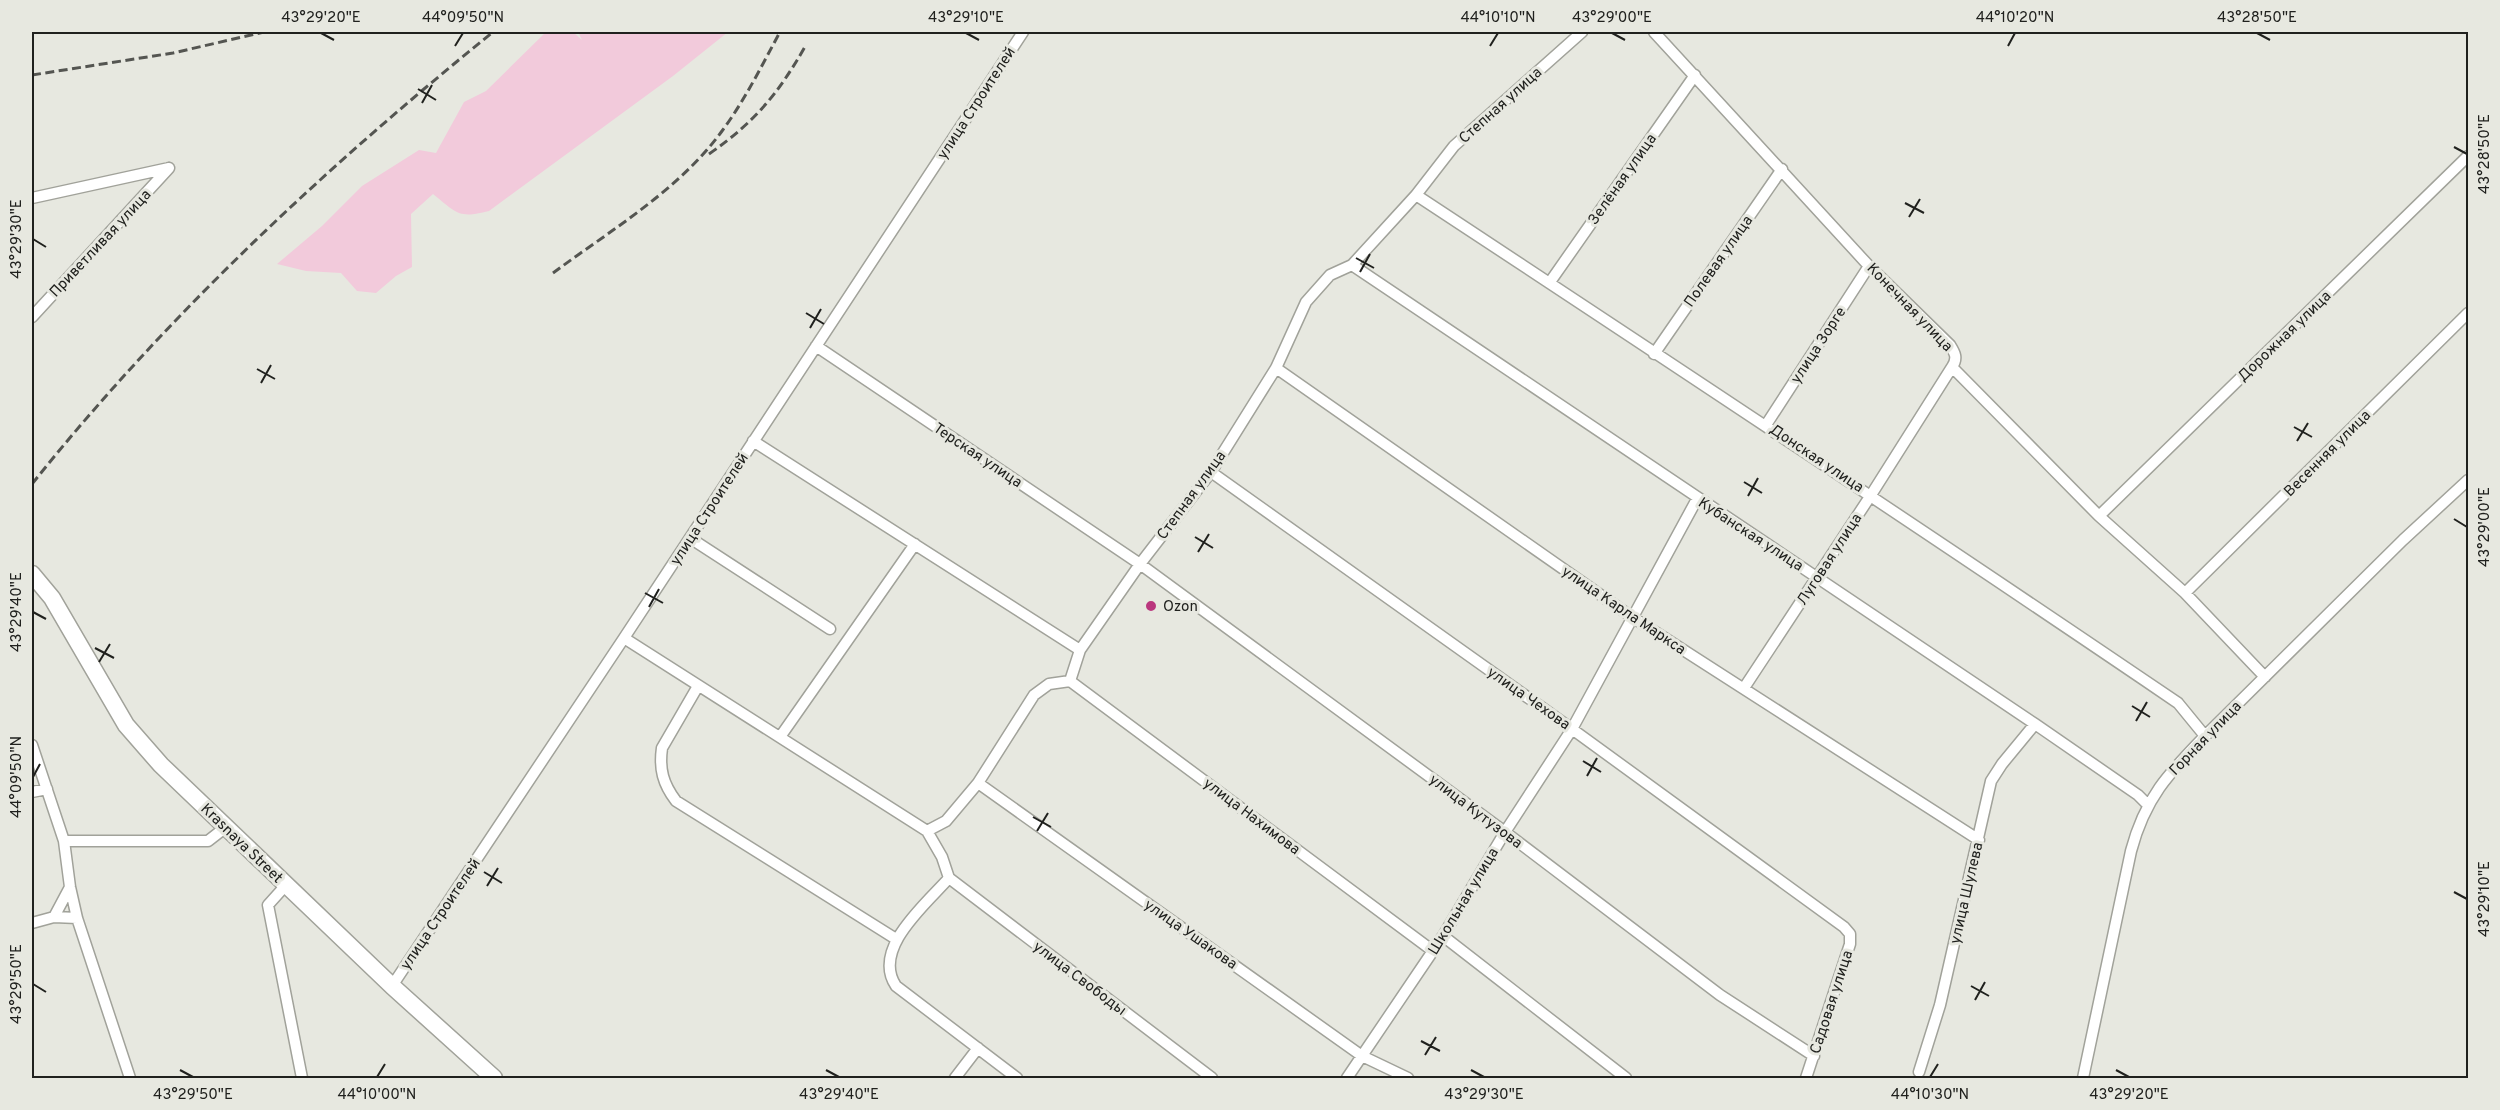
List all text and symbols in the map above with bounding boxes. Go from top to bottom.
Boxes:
text: 43°29'20"E [281,9,361,28]
text: 44°09'50"N [422,9,504,28]
text: 43°29'10"E [928,9,1004,28]
text: 44°10'10"N [1460,9,1536,28]
text: 43°29'00"E [1572,9,1652,28]
text: 44°10'20"N [1976,9,2054,28]
text: 43°28'50"E [2217,9,2297,28]
street label: улица Строителей [934,44,1021,164]
street label: Степная улица [1455,64,1547,148]
text: 43°28'50"E [2476,114,2495,194]
street label: Зелёная улица [1585,131,1662,229]
street label: Приветливая улица [46,186,156,302]
text: 43°29'30"E [8,199,27,279]
street label: Полевая улица [1681,212,1758,311]
street label: Конечная улица [1862,260,1956,356]
street label: Дорожная улица [2234,288,2336,387]
street label: улица Зорге [1787,304,1851,388]
street label: Весенняя улица [2281,407,2375,501]
street label: Терская улица [929,419,1025,493]
street label: Донская улица [1765,421,1867,498]
street label: Степная улица [1154,448,1231,544]
street label: улица Строителей [667,450,754,570]
text: 43°29'00"E [2476,487,2495,567]
street label: Кубанская улица [1694,494,1807,576]
street label: Луговая улица [1793,510,1867,609]
street label: улица Карла Маркса [1557,563,1689,660]
text: 43°29'40"E [8,572,27,652]
place label: Ozon [1163,598,1198,617]
marker: Ozon [1144,599,1158,613]
street label: улица Чехова [1483,664,1573,735]
street label: Горная улица [2166,698,2246,780]
text: 44°09'50"N [8,736,27,818]
street label: улица Кутузова [1425,771,1526,854]
street label: улица Нахимова [1199,775,1303,860]
street label: Krasnaya Street [196,800,286,888]
street label: улица Шулева [1947,841,1988,946]
street label: Школьная улица [1425,845,1504,959]
street label: улица Строителей [397,856,486,974]
text: 43°29'10"E [2476,861,2495,937]
street label: улица Ушакова [1140,896,1240,974]
street label: улица Свободы [1029,938,1130,1020]
text: 43°29'50"E [8,944,27,1024]
street label: Садовая улица [1807,948,1858,1057]
text: 43°29'50"E [153,1086,233,1105]
text: 44°10'00"N [337,1086,417,1105]
text: 43°29'40"E [799,1086,879,1105]
text: 43°29'30"E [1444,1086,1524,1105]
text: 44°10'30"N [1891,1086,1969,1105]
text: 43°29'20"E [2089,1086,2169,1105]

